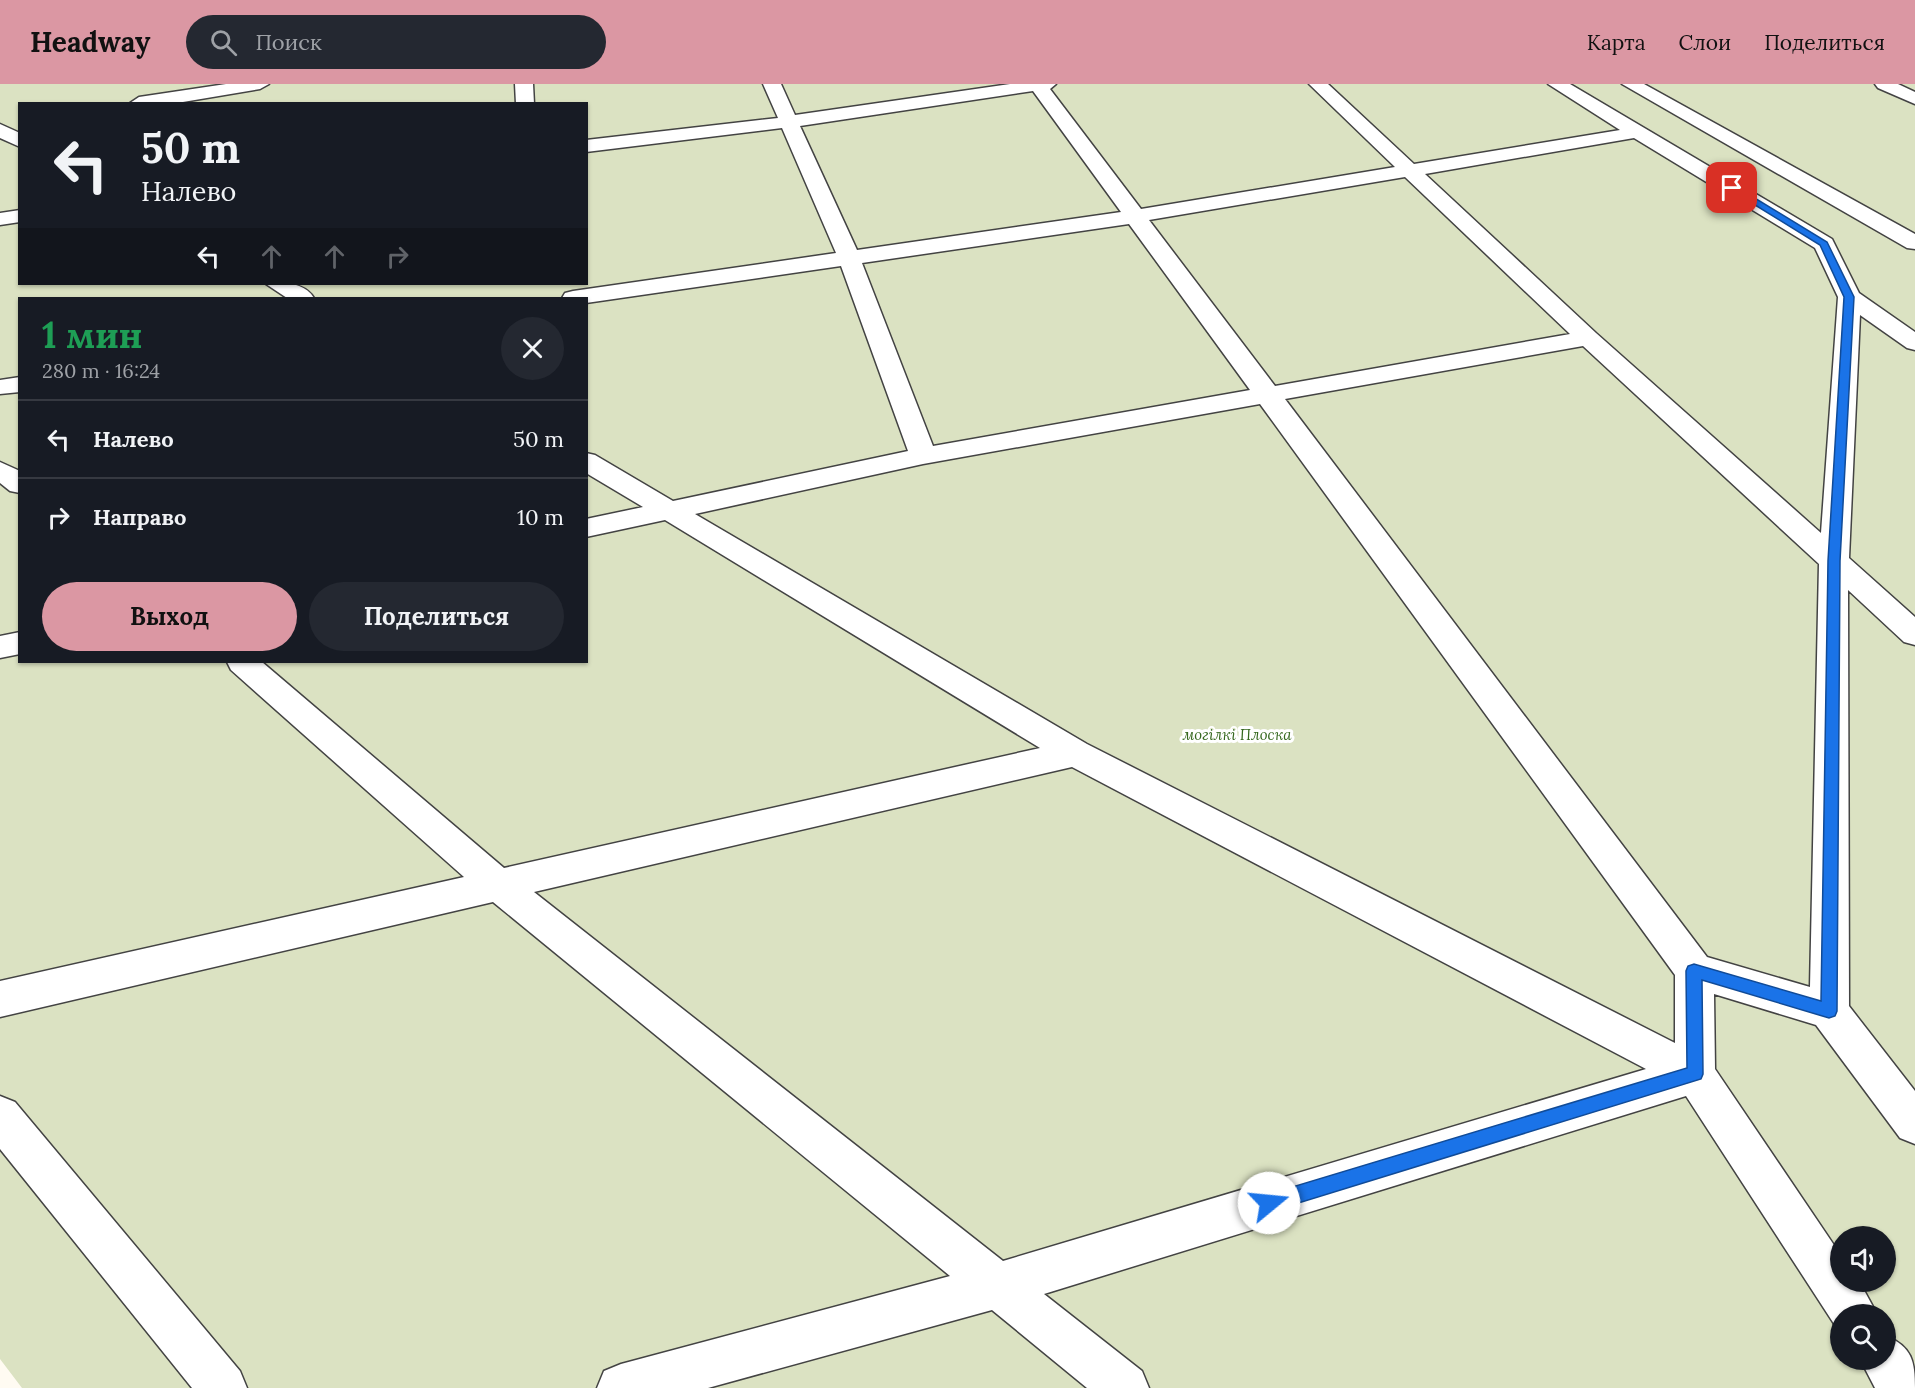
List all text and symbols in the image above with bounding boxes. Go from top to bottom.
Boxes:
search box [186,15,606,69]
text: Headway [30,24,150,60]
icon: search [207,26,240,59]
text: Поиск [255,28,322,56]
text: Карта [1587,29,1646,56]
text: Слои [1679,29,1731,56]
text: Поделиться [1764,29,1885,56]
text: 50 m [141,121,240,175]
icon: left [42,126,120,204]
pin [1706,162,1757,213]
icon: arrive [1715,171,1748,204]
text: Налево [141,174,236,208]
icon: left [192,240,225,273]
icon: ahead [255,240,288,273]
icon: ahead [318,240,351,273]
icon: right [381,240,414,273]
text: 1 мин [42,312,143,358]
button: close [501,317,564,380]
text: 280 m · 16:24 [42,358,160,383]
icon: left [42,423,75,456]
text: Налево [93,425,174,453]
text: 50 m [513,425,564,453]
icon: right [42,501,75,534]
text: Направо [93,503,187,531]
text: 10 m [517,503,564,531]
button: Выход [42,582,297,651]
button: Поделиться [309,582,564,651]
park label: могілкі Плоска [1182,725,1292,744]
position arrow [1237,1171,1301,1235]
map controls [1830,1226,1896,1370]
button: sound [1830,1226,1896,1292]
button: search [1830,1304,1896,1370]

